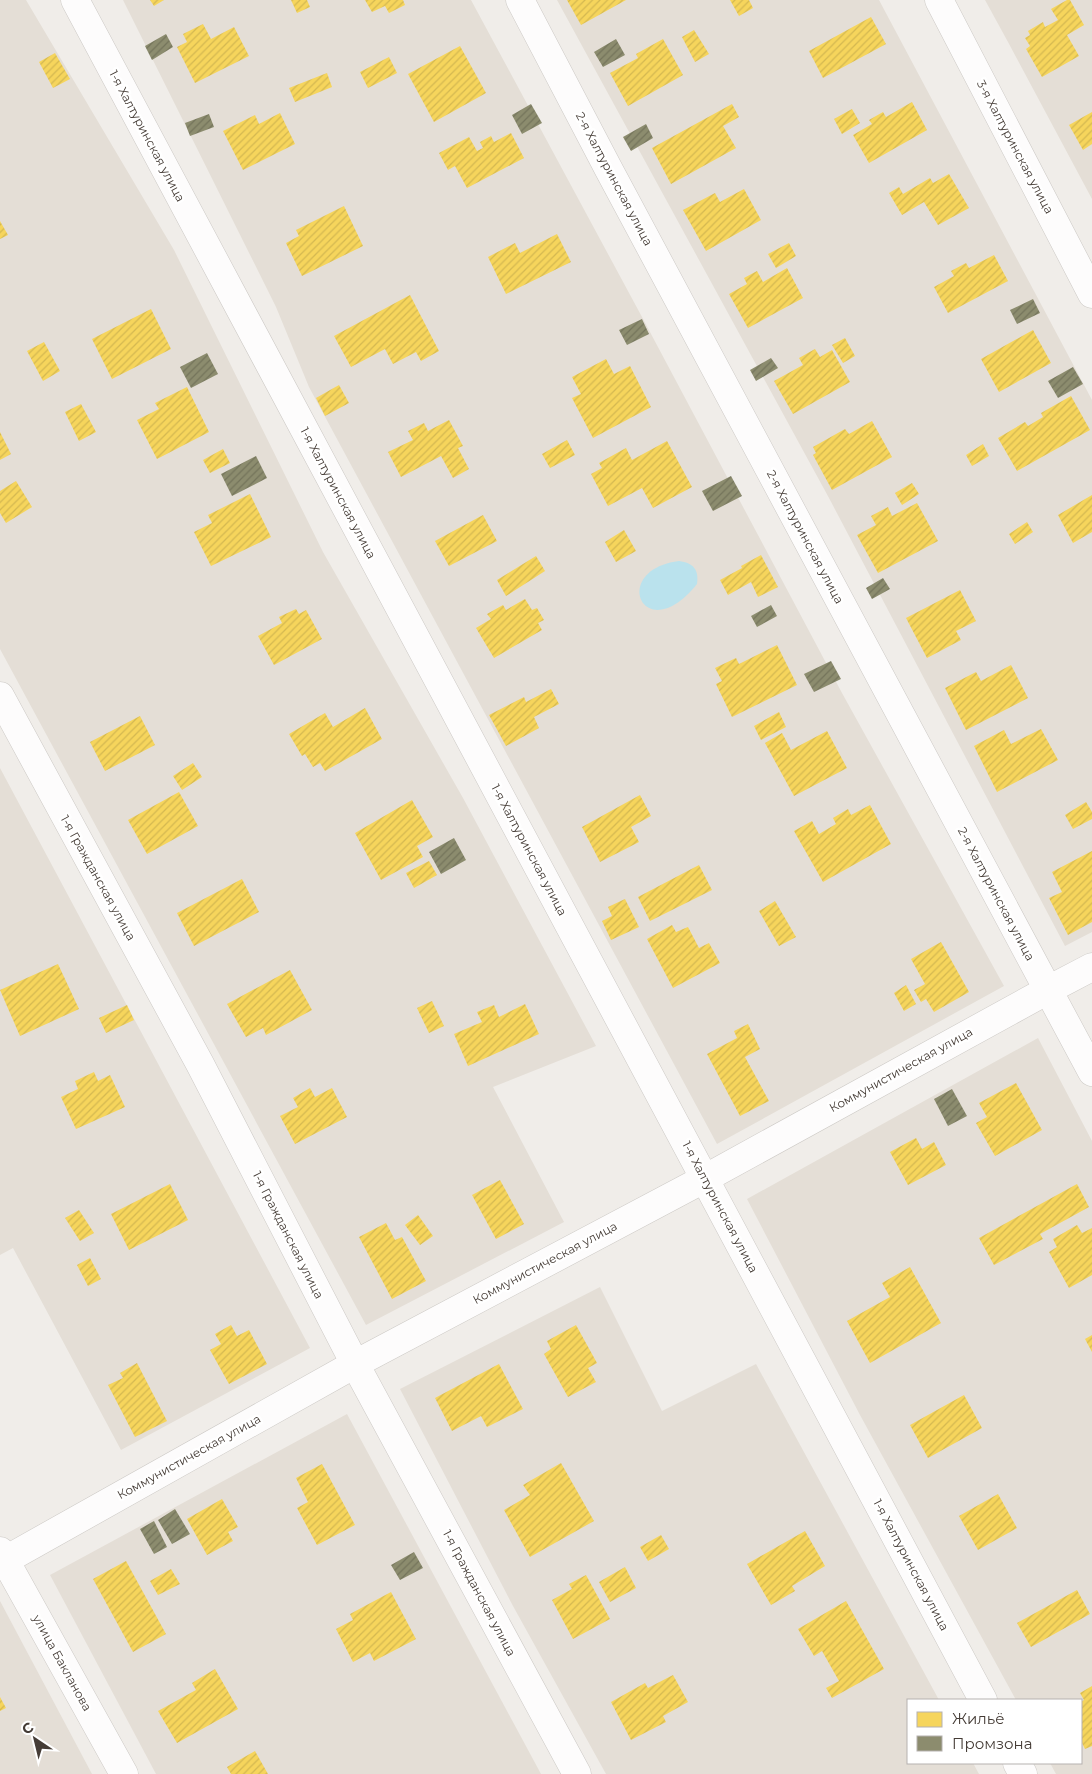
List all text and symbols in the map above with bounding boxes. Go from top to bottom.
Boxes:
street label: 1-я Халтуринская улица [106,67,189,204]
street label: 3-я Халтуринская улица [974,77,1057,216]
street label: 2-я Халтуринская улица [573,109,656,248]
street label: 1-я Халтуринская улица [297,424,380,561]
street label: 2-я Халтуринская улица [764,467,847,606]
street label: 1-я Халтуринская улица [488,781,571,918]
street label: 1-я Гражданская улица [58,812,139,943]
street label: 2-я Халтуринская улица [955,824,1038,963]
street label: Коммунистическая улица [827,1024,975,1115]
street label: 1-я Халтуринская улица [679,1138,762,1275]
street label: 1-я Гражданская улица [250,1169,327,1301]
street label: Коммунистическая улица [470,1218,620,1307]
street label: Коммунистическая улица [115,1411,263,1502]
street label: 1-я Халтуринская улица [870,1496,953,1633]
street label: 1-я Гражданская улица [440,1527,519,1659]
street label: улица Бакланова [29,1611,95,1714]
legend [907,1699,1082,1764]
text: Жильё [952,1709,1005,1728]
north arrow [10,1714,60,1764]
text: С [18,1718,37,1739]
text: Промзона [952,1734,1032,1753]

